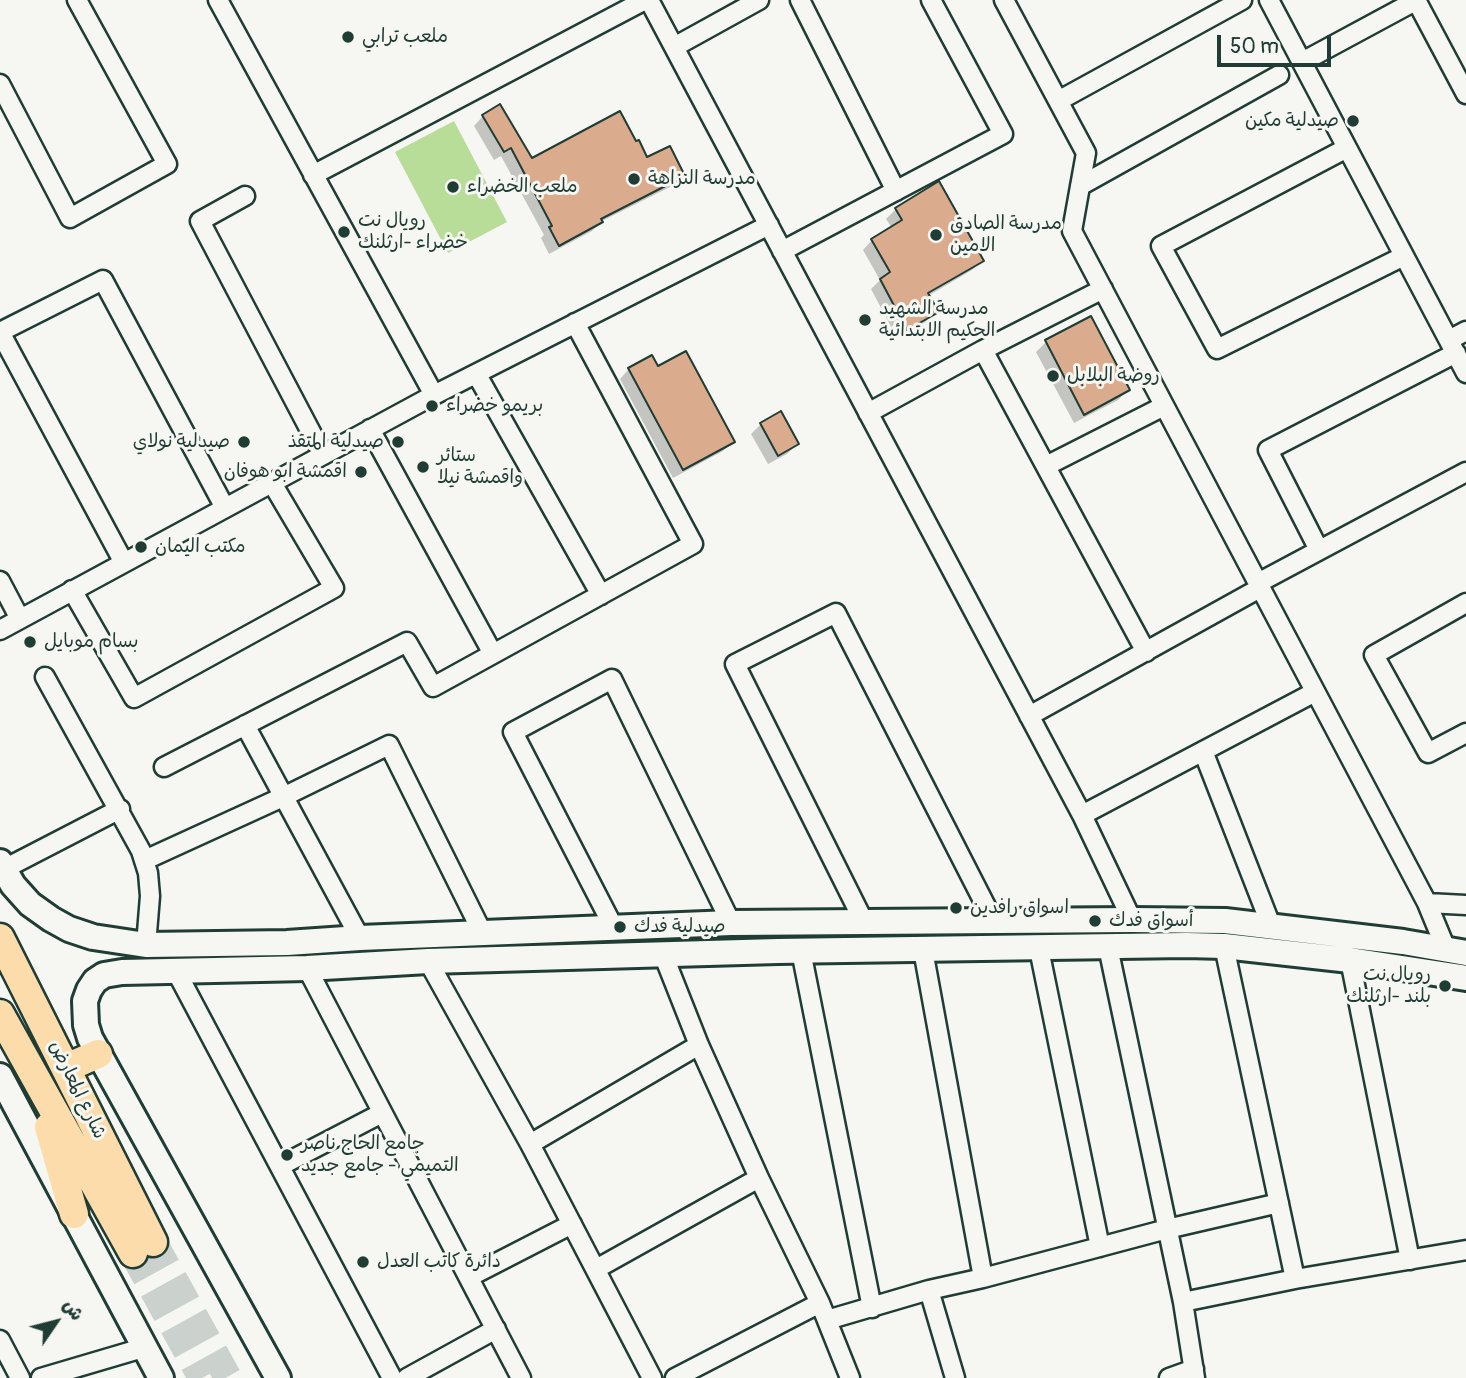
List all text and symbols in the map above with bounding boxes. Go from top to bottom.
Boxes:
scale bar [1221,21,1335,65]
place label: ملعب ترابي [362,26,448,48]
marker: ملعب ترابي [340,29,356,45]
text: 50 m [1230,33,1279,60]
place label: صيدلية مكين [1245,110,1339,132]
marker: صيدلية مكين [1345,113,1361,129]
place label: مدرسة النزاهة [648,168,756,190]
marker: مدرسة النزاهة [626,171,642,187]
place label: ملعب الخضراء [467,176,578,198]
marker: ملعب الخضراء [445,179,461,195]
place label: رويال نت خضراء -ارثلنك [358,210,468,254]
place label: مدرسة الصادق الامين [950,213,1062,257]
marker: رويال نت خضراء -ارثلنك [336,224,352,240]
marker: مدرسة الصادق الامين [928,227,944,243]
place label: مدرسة الشهيد الحكيم الابتدائية [879,298,996,342]
marker: مدرسة الشهيد الحكيم الابتدائية [857,312,873,328]
place label: روضة البلابل [1067,365,1160,387]
marker: روضة البلابل [1045,368,1061,384]
place label: بريمو خضراء [446,395,543,417]
marker: بريمو خضراء [424,398,440,414]
place label: صيدلية نولاي [133,431,230,453]
place label: صيدلية المتقذ [288,431,384,453]
marker: صيدلية نولاي [236,434,252,450]
marker: صيدلية المتقذ [390,434,406,450]
place label: ستائر واقمشة نيلا [437,445,523,489]
marker: ستائر واقمشة نيلا [415,459,431,475]
place label: اقمشة ابو هوفان [224,461,347,483]
marker: اقمشة ابو هوفان [353,464,369,480]
place label: مكتب اليمان [155,536,246,558]
marker: مكتب اليمان [133,539,149,555]
place label: بسام موبايل [44,631,139,653]
marker: بسام موبايل [22,634,38,650]
place label: اسواق رافدين [970,897,1069,919]
marker: اسواق رافدين [948,900,964,916]
place label: أسواق فدك [1109,910,1194,932]
marker: أسواق فدك [1087,913,1103,929]
place label: صيدلية فدك [634,916,726,938]
marker: صيدلية فدك [612,919,628,935]
place label: رويال نت بلند -ارثلنك [1346,964,1431,1008]
marker: رويال نت بلند -ارثلنك [1437,978,1453,994]
street label: شارع المعارض [43,1037,111,1143]
place label: جامع الحاج ناصر التميمي - جامع جديد [301,1133,459,1177]
marker: جامع الحاج ناصر التميمي - جامع جديد [279,1147,295,1163]
place label: دائرة كاتب العدل [377,1251,501,1273]
marker: دائرة كاتب العدل [355,1254,371,1270]
north arrow [21,1287,91,1357]
text: ش [57,1295,89,1325]

